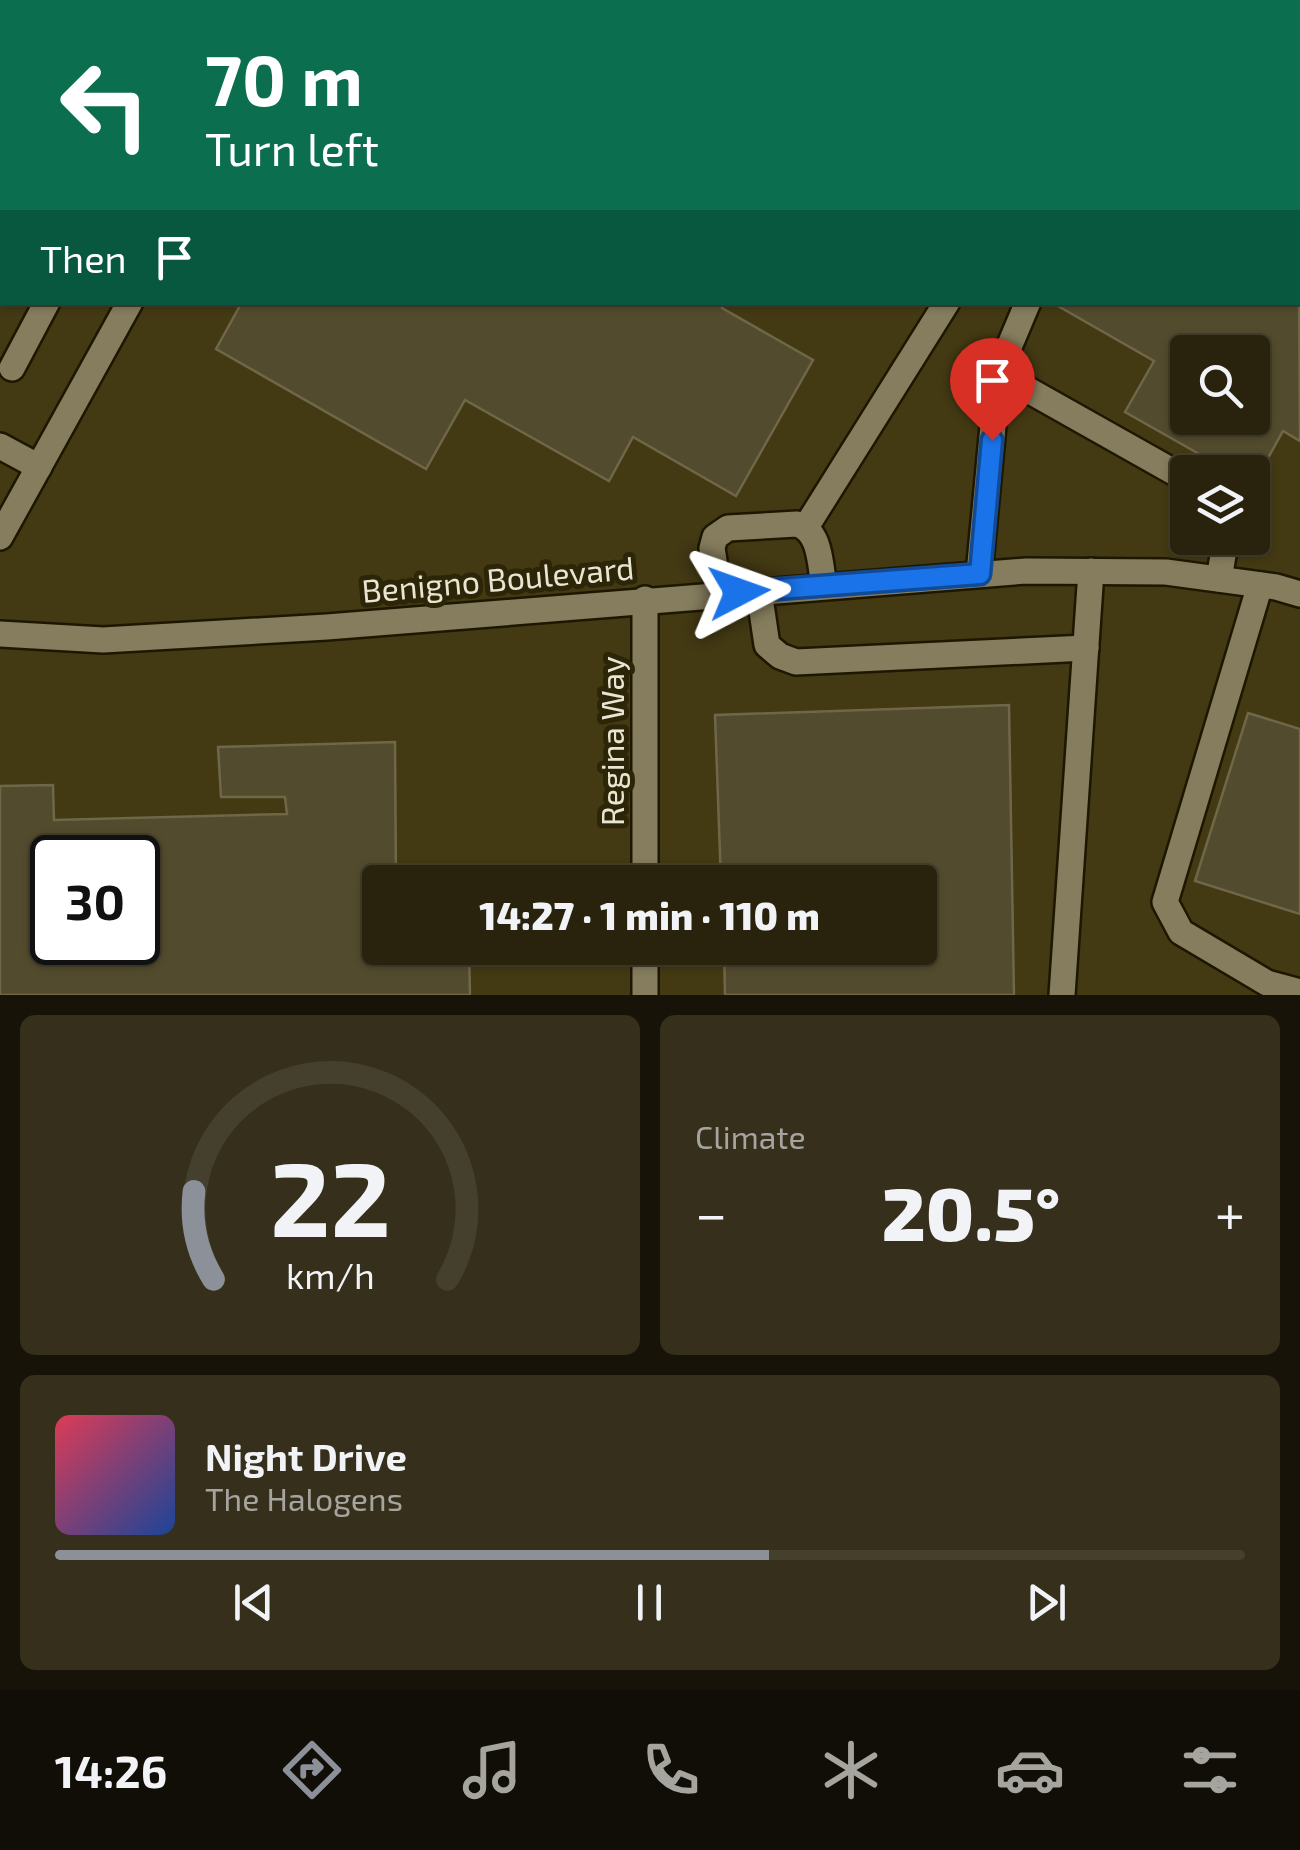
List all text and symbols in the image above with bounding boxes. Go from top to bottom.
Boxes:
text: 70 m [205,36,363,120]
icon: left [40,40,170,170]
text: Turn left [205,121,379,175]
icon: arrive [147,230,202,285]
text: Then [40,235,127,281]
map controls [1170,335,1270,555]
button: search [1170,335,1270,435]
pin [950,338,1035,441]
icon: arrive [965,353,1020,408]
button: layers [1170,455,1270,555]
position arrow [687,540,791,644]
street label: Benigno Boulevard [360,547,636,609]
street label: Regina Way [592,656,630,826]
speed limit sign: 30 [30,835,160,965]
text: 14:27 · 1 min · 110 m [479,892,820,938]
text: Climate [695,1117,806,1155]
text: 22 [270,1133,390,1258]
text: 20.5° [882,1166,1060,1256]
text: − [695,1179,727,1245]
text: + [1215,1179,1245,1245]
text: km/h [286,1253,374,1296]
text: Night Drive [205,1433,407,1479]
text: The Halogens [205,1479,403,1517]
icon: previous [226,1575,281,1630]
icon: pause [622,1575,677,1630]
icon: next [1019,1575,1074,1630]
icon: directions [277,1735,347,1805]
icon: music [457,1735,527,1805]
icon: phone [636,1735,706,1805]
icon: climate [816,1735,886,1805]
icon: car [995,1735,1065,1805]
icon: filters [1175,1735,1245,1805]
text: 14:26 [55,1743,167,1797]

